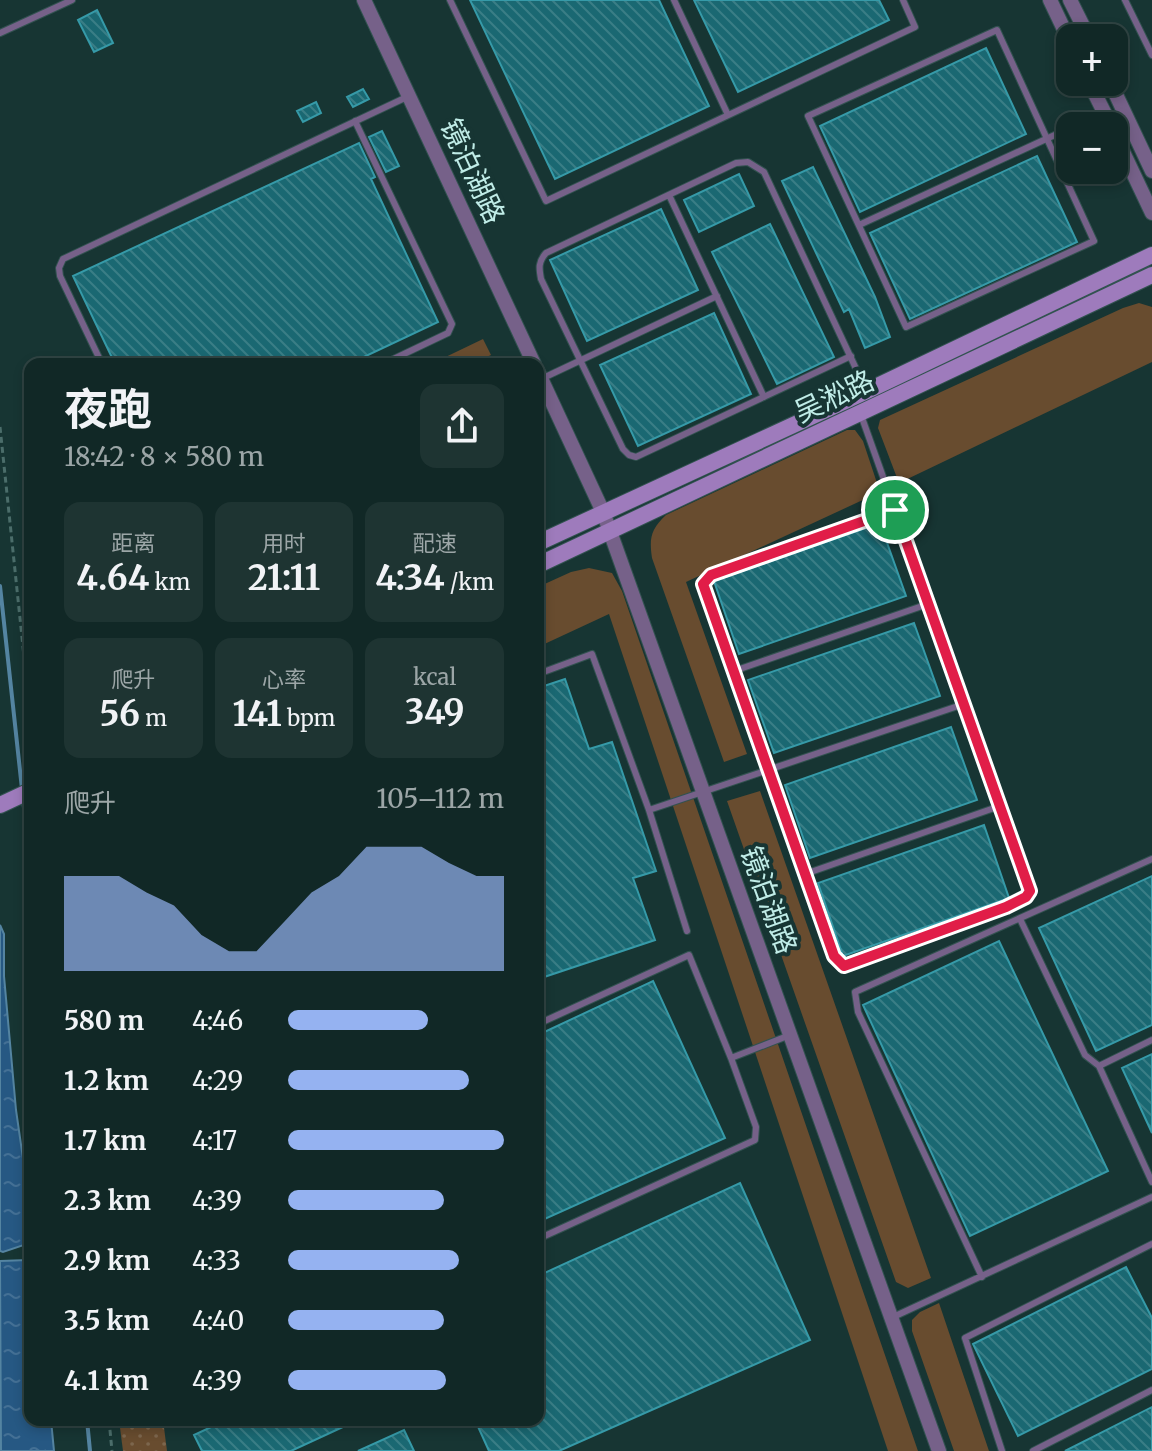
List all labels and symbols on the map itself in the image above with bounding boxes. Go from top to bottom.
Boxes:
street label: 镜泊湖路 [433,113,513,229]
street label: 吴淞路 [788,362,880,430]
pin [861,476,929,544]
street label: 镜泊湖路 [733,841,805,959]

